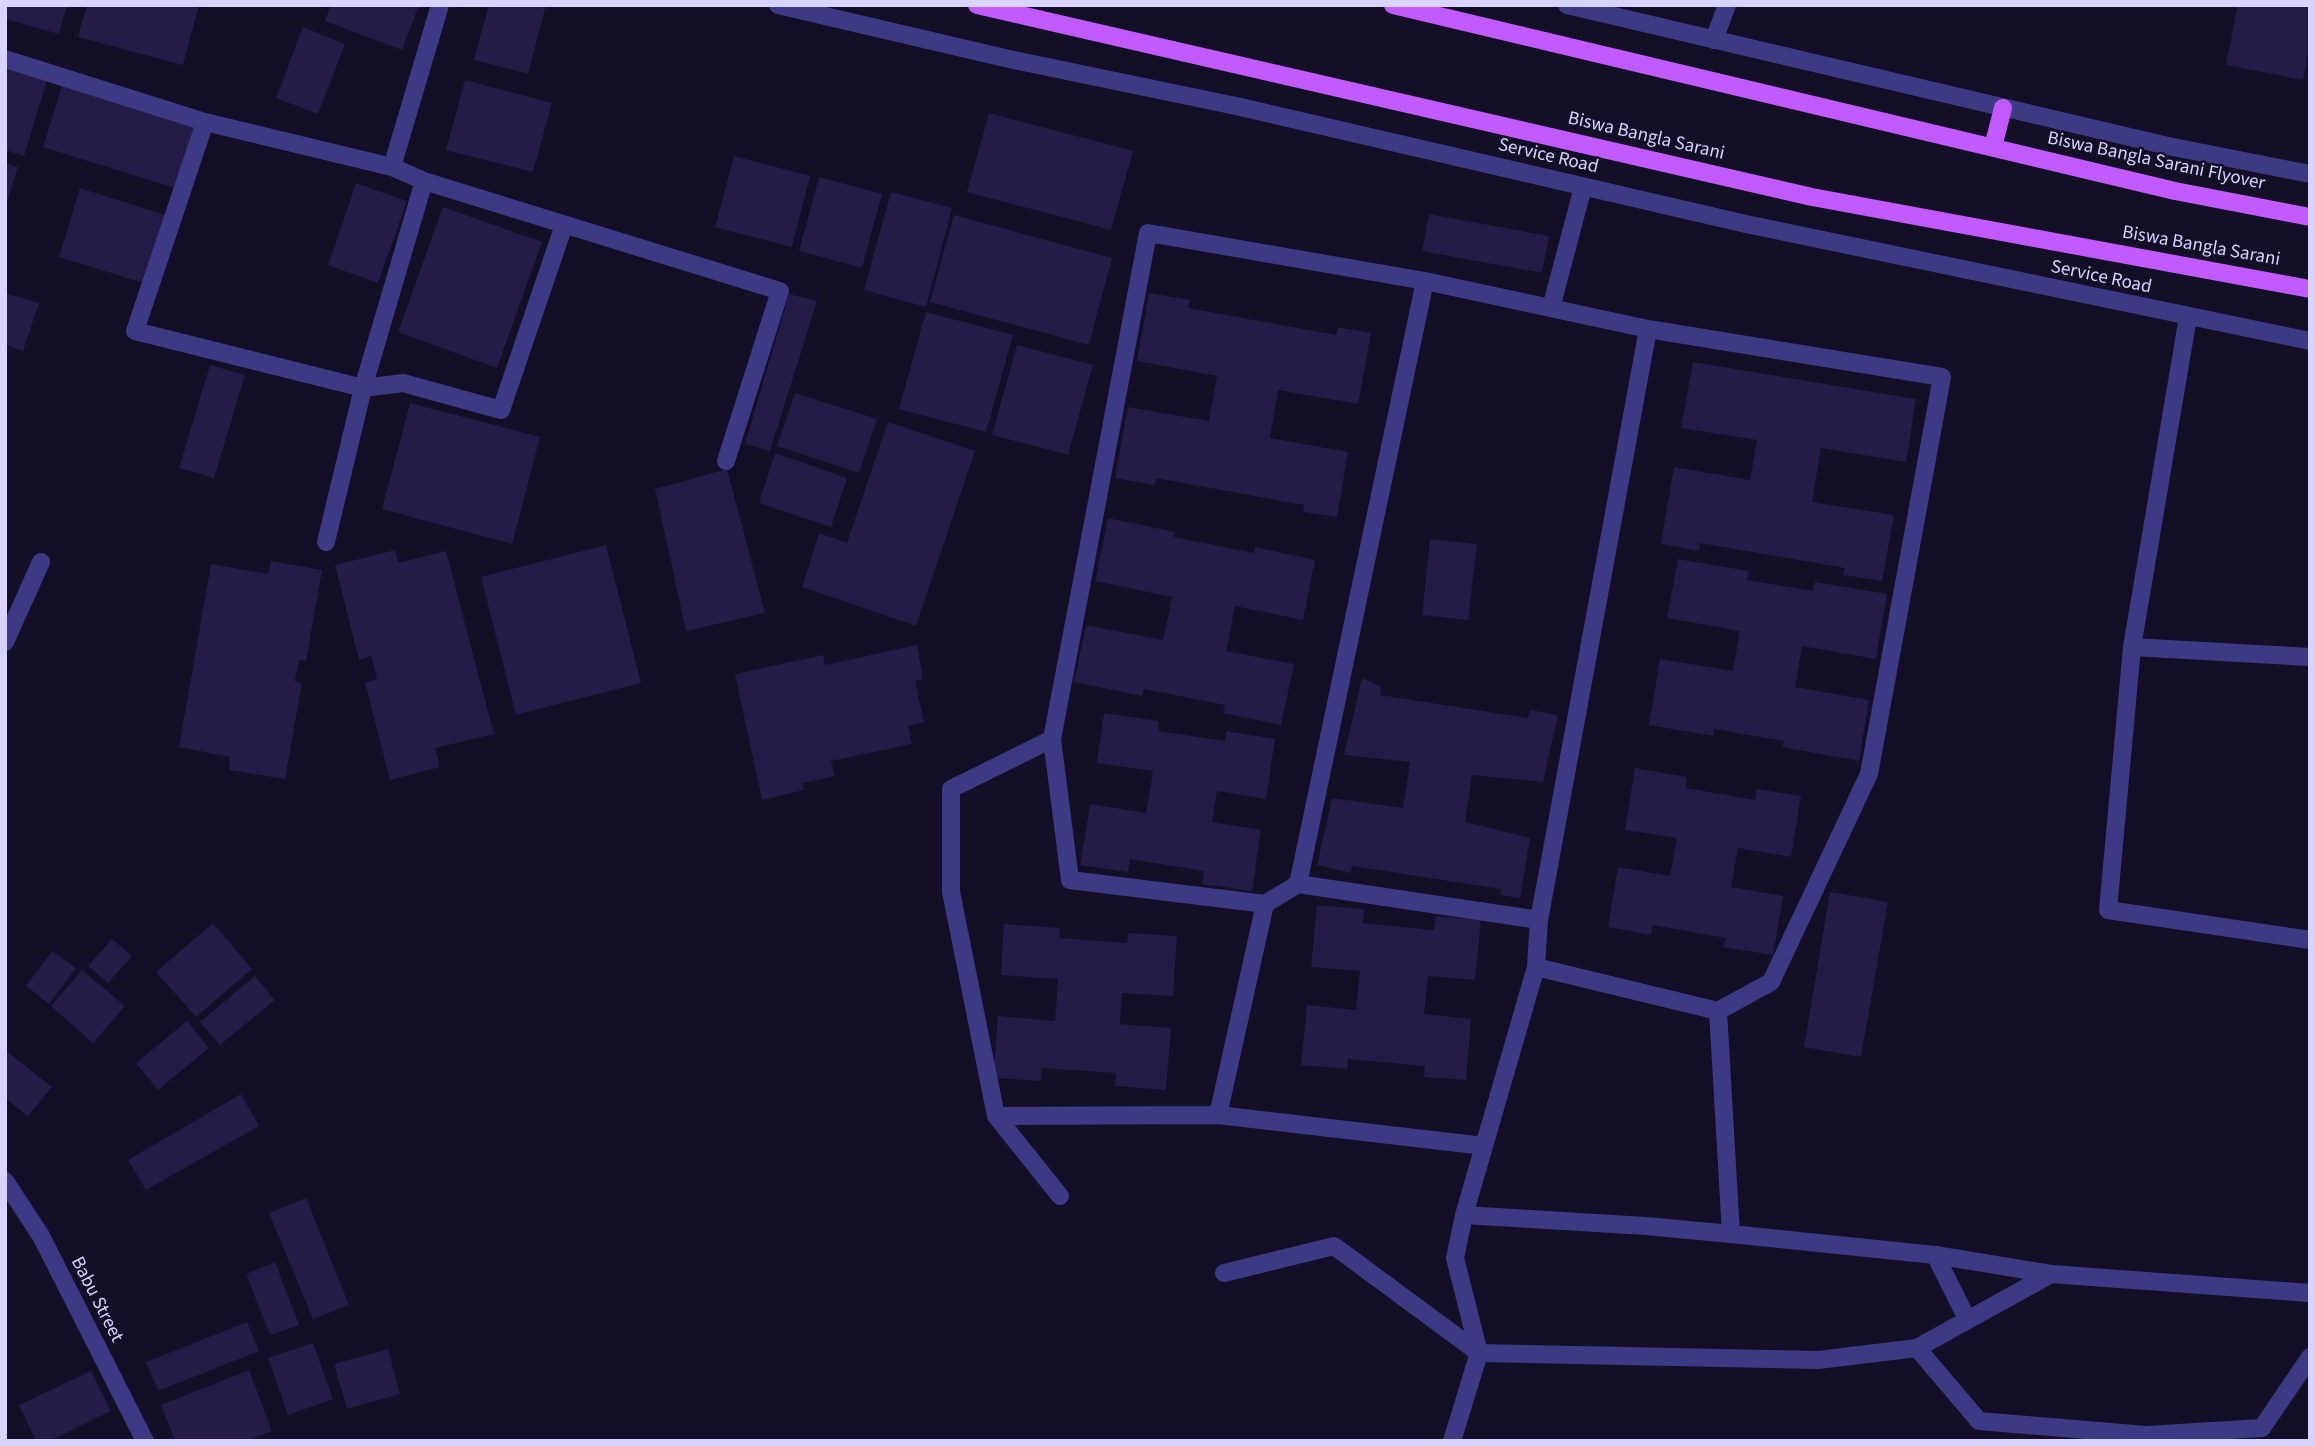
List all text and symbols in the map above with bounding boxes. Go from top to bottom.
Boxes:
street label: Biswa Bangla Sarani [1565,108,1727,166]
street label: Biswa Bangla Sarani Flyover [2045,128,2267,196]
street label: Service Road [1496,134,1600,180]
street label: Biswa Bangla Sarani [2120,222,2282,272]
street label: Service Road [2049,256,2153,300]
street label: Babu Street [65,1253,127,1347]

